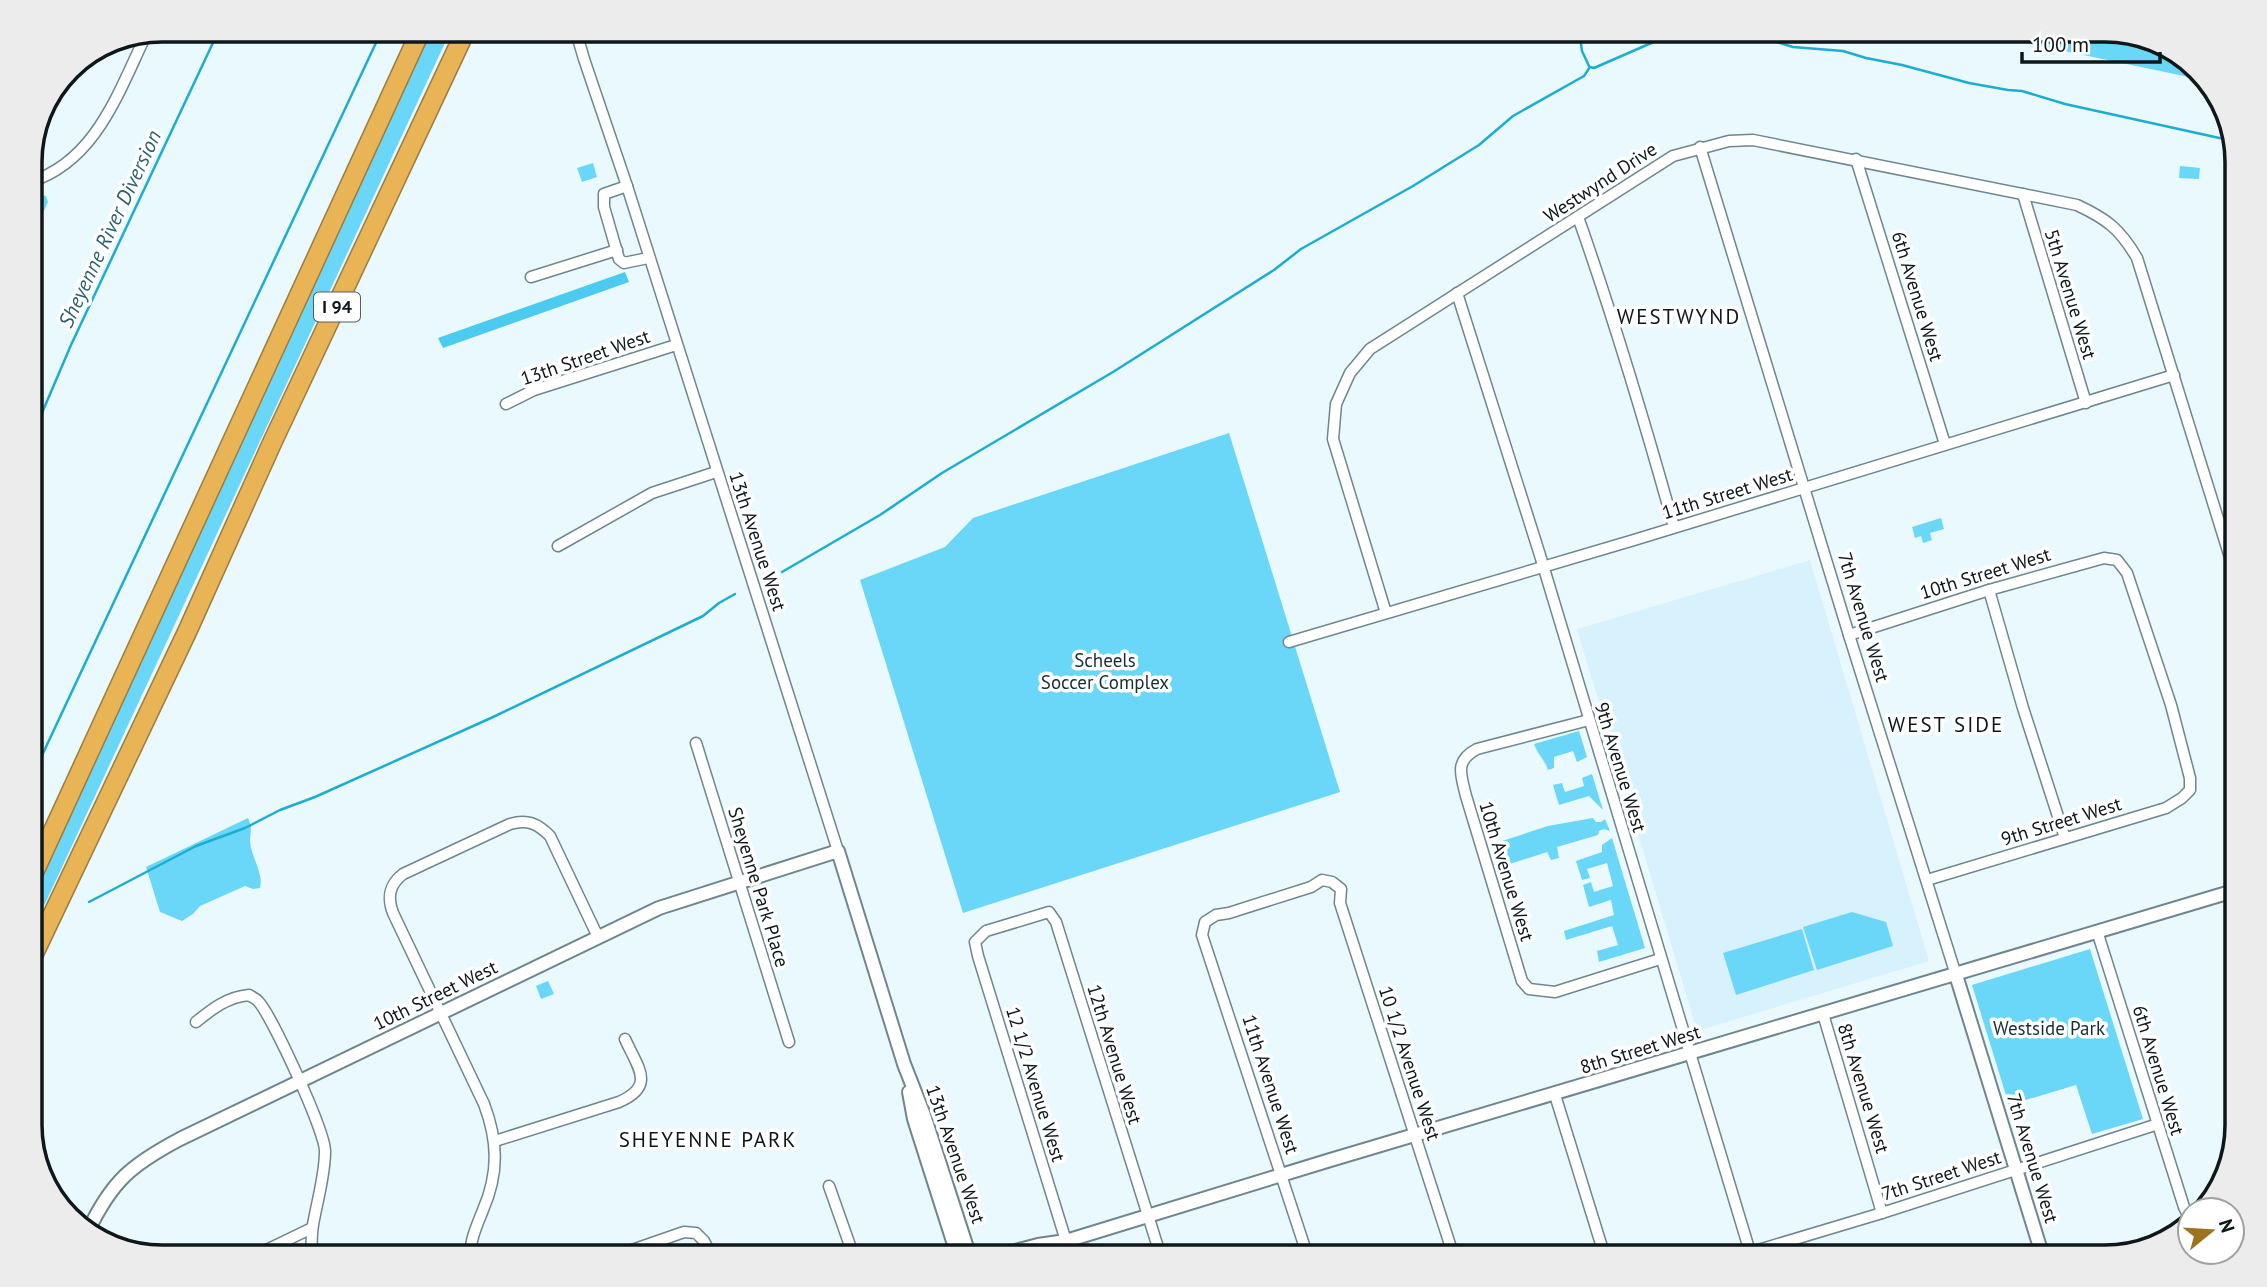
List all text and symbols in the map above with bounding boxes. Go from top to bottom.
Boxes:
scale bar [2022,21,2160,65]
text: 100 m [2032,31,2089,58]
water label: Sheyenne River Diversion [52,126,167,332]
street label: Westwynd Drive [1539,136,1661,228]
street label: 5th Avenue West [2040,226,2102,362]
street label: 6th Avenue West [1887,228,1949,364]
road number: I 94 [314,292,360,321]
district label: WESTWYND [1617,303,1741,330]
street label: 13th Street West [517,324,653,390]
street label: 11th Street West [1659,462,1796,524]
street label: 13th Avenue West [724,468,792,614]
street label: 10th Street West [1917,542,2054,604]
street label: 7th Avenue West [1833,549,1895,685]
park label: Scheels Soccer Complex [1041,648,1169,694]
street label: 9th Avenue West [1590,699,1652,835]
district label: WEST SIDE [1888,711,2004,738]
street label: 9th Street West [1998,791,2125,851]
street label: 10th Avenue West [1474,798,1540,944]
street label: Sheyenne Park Place [723,804,795,970]
street label: 10th Street West [369,954,501,1035]
street label: 12th Avenue West [1082,981,1148,1127]
street label: 10 1/2 Avenue West [1374,983,1446,1144]
street label: 6th Avenue West [2128,1002,2190,1138]
street label: 12 1/2 Avenue West [1001,1004,1071,1165]
street label: 11th Avenue West [1237,1011,1305,1157]
park label: Westside Park [1993,1016,2105,1040]
street label: 8th Street West [1577,1019,1704,1079]
street label: 8th Avenue West [1833,1020,1895,1156]
street label: 13th Avenue West [921,1081,991,1227]
street label: 7th Avenue West [2002,1090,2064,1226]
district label: SHEYENNE PARK [619,1126,797,1153]
street label: 7th Street West [1878,1144,2004,1206]
north arrow [2176,1196,2246,1266]
text: N [2214,1216,2241,1235]

